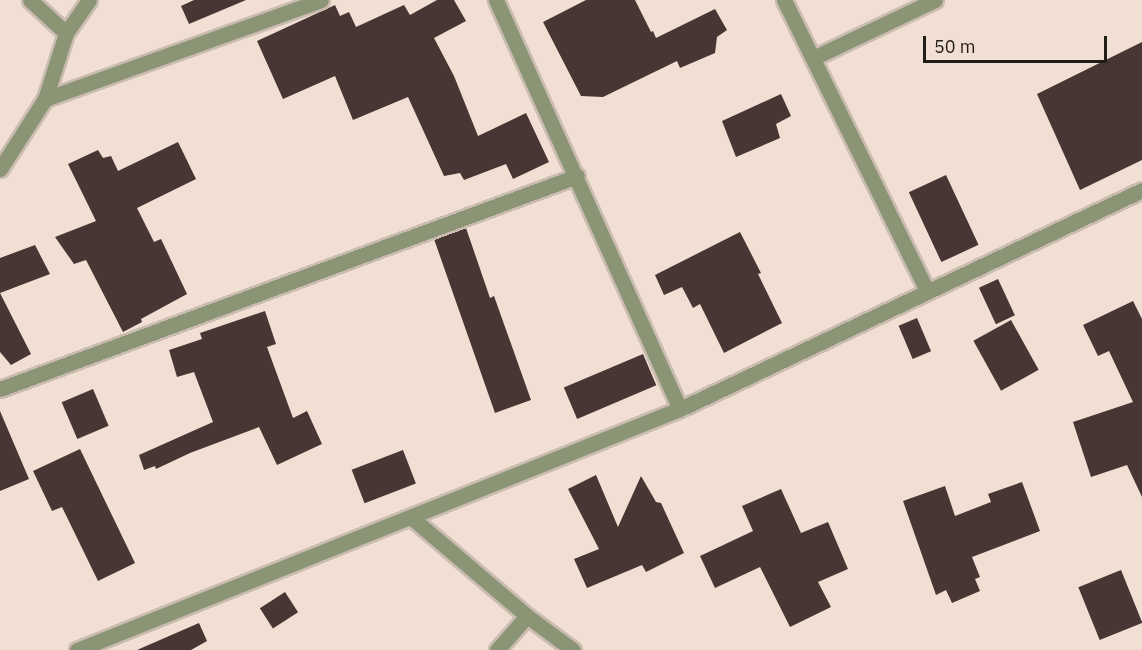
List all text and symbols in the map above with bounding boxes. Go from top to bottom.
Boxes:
scale bar [926,24,1110,62]
text: 50 m [934,35,976,58]

